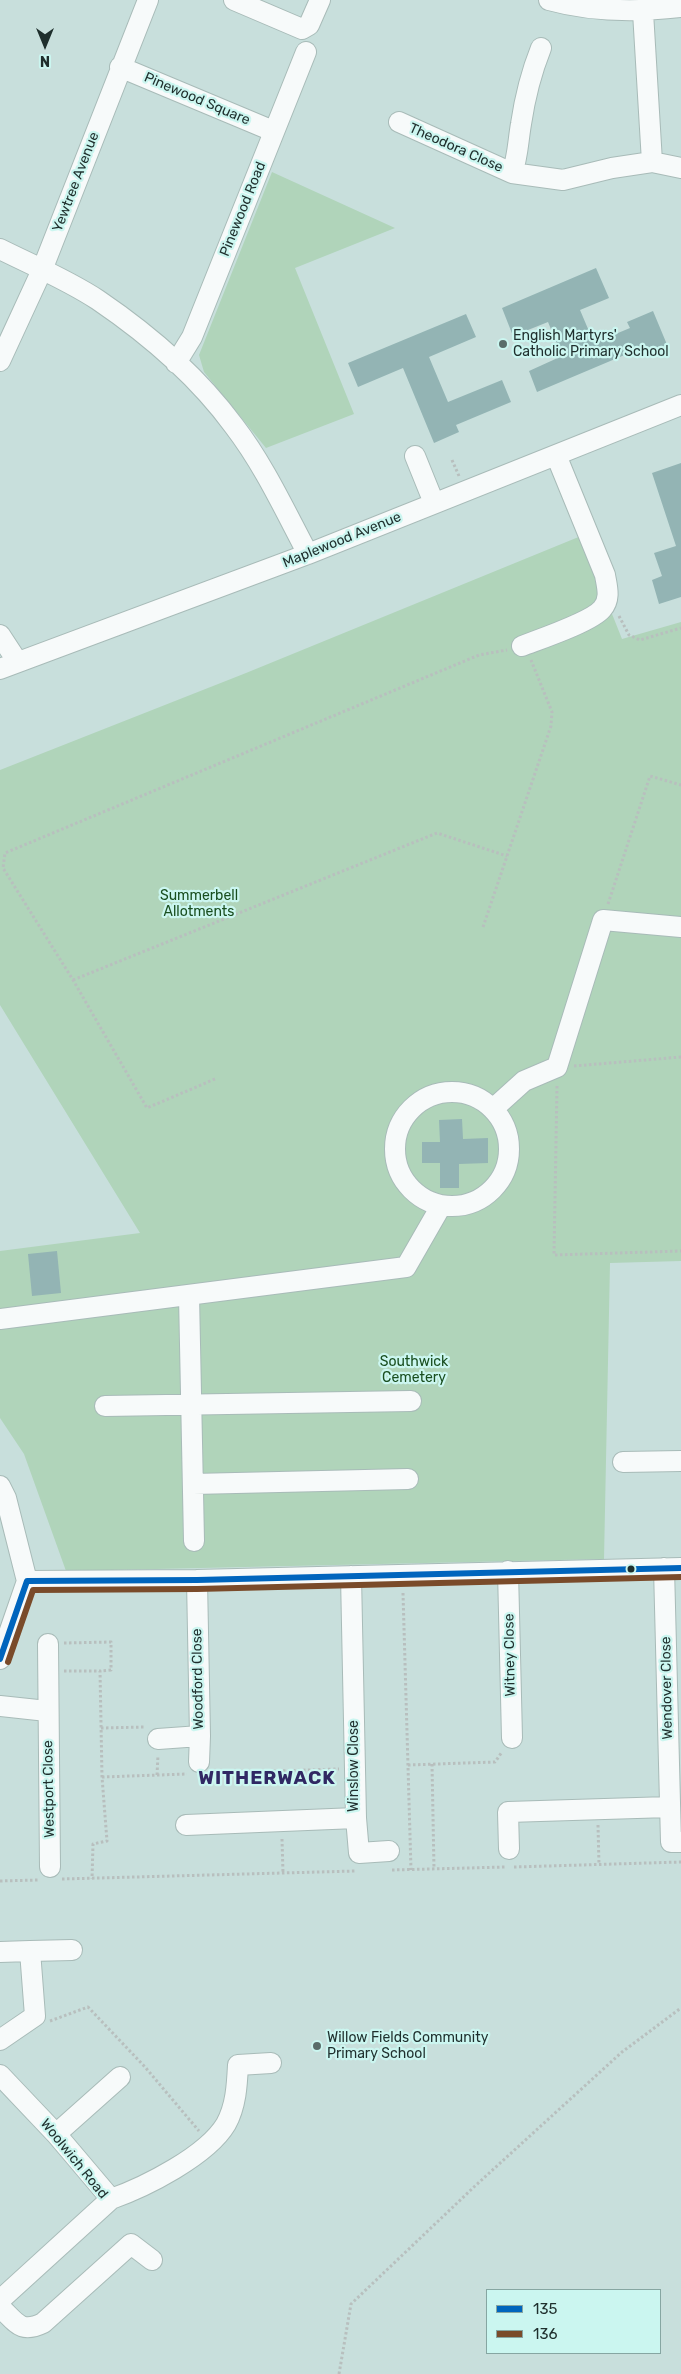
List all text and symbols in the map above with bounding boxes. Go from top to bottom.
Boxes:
north arrow [20,20,70,70]
text: N [40,52,50,69]
street label: Pinewood Square [141,69,253,129]
street label: Theodora Close [407,120,505,176]
street label: Yewtree Avenue [49,130,103,234]
street label: Pinewood Road [216,159,270,259]
place label: English Martyrs' Catholic Primary School [513,328,669,361]
marker: English Martyrs' Catholic Primary School [497,338,509,350]
street label: Maplewood Avenue [280,509,404,571]
park label: Summerbell Allotments [160,888,238,920]
park label: Southwick Cemetery [380,1354,448,1386]
unlabelled marker [626,1564,636,1574]
street label: Witney Close [501,1613,519,1697]
street label: Woodford Close [189,1628,207,1730]
street label: Wendover Close [658,1636,676,1740]
street label: Winslow Close [346,1720,362,1812]
street label: Westport Close [40,1740,58,1838]
district label: WITHERWACK [197,1768,337,1790]
place label: Willow Fields Community Primary School [327,2030,488,2062]
marker: Willow Fields Community Primary School [311,2040,323,2052]
street label: Woolwich Road [37,2116,111,2202]
legend [486,2289,661,2354]
text: 135 [533,2300,557,2318]
text: 136 [533,2325,557,2343]

